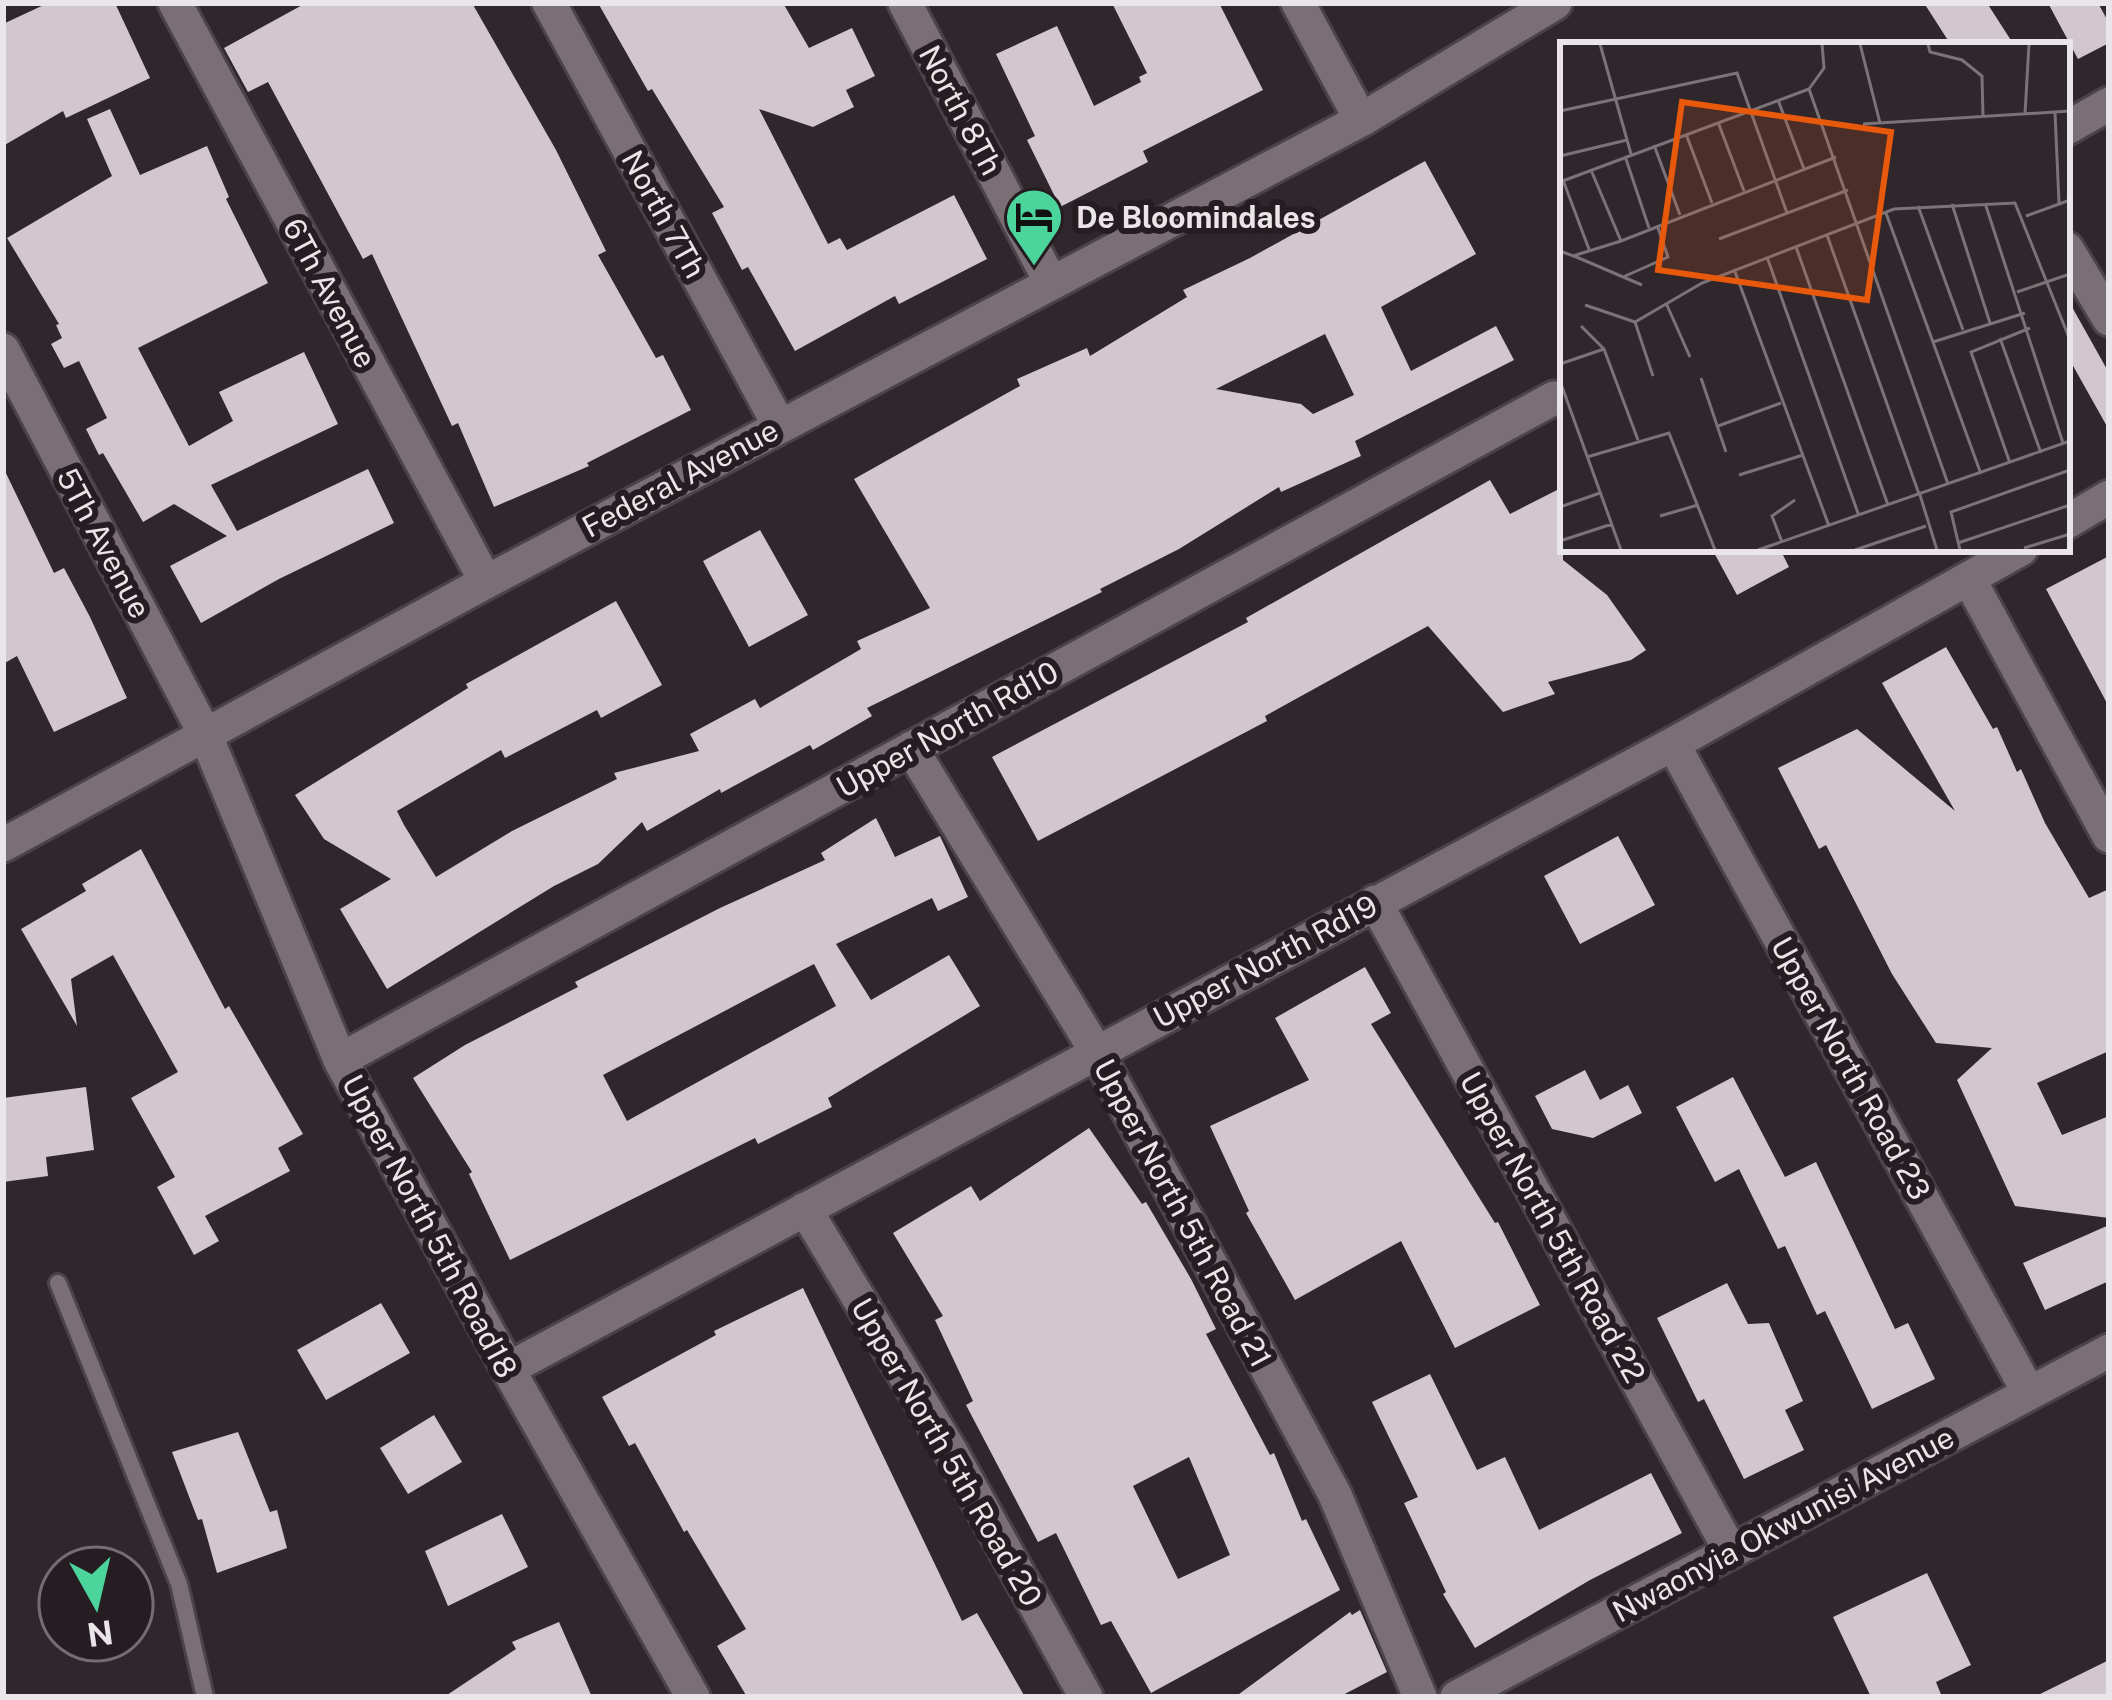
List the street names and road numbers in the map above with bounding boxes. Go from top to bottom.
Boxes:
street label: North 8Th [912,39,1010,181]
street label: North 7Th [614,144,714,284]
street label: 6Th Avenue [276,212,384,374]
street label: Federal Avenue [576,411,784,545]
street label: 5Th Avenue [49,462,159,624]
street label: Upper North Rd10 [830,653,1064,805]
street label: Upper North Rd19 [1147,887,1383,1035]
street label: Upper North Road 23 [1764,930,1938,1206]
street label: Upper North 5th Road 21 [1086,1053,1280,1373]
street label: Upper North 5th Road 22 [1453,1066,1653,1388]
street label: Upper North 5th Road18 [335,1068,525,1384]
street label: Upper North 5th Road 20 [844,1292,1050,1612]
street label: Nwaonyia Okwunisi Avenue [1606,1419,1960,1629]

